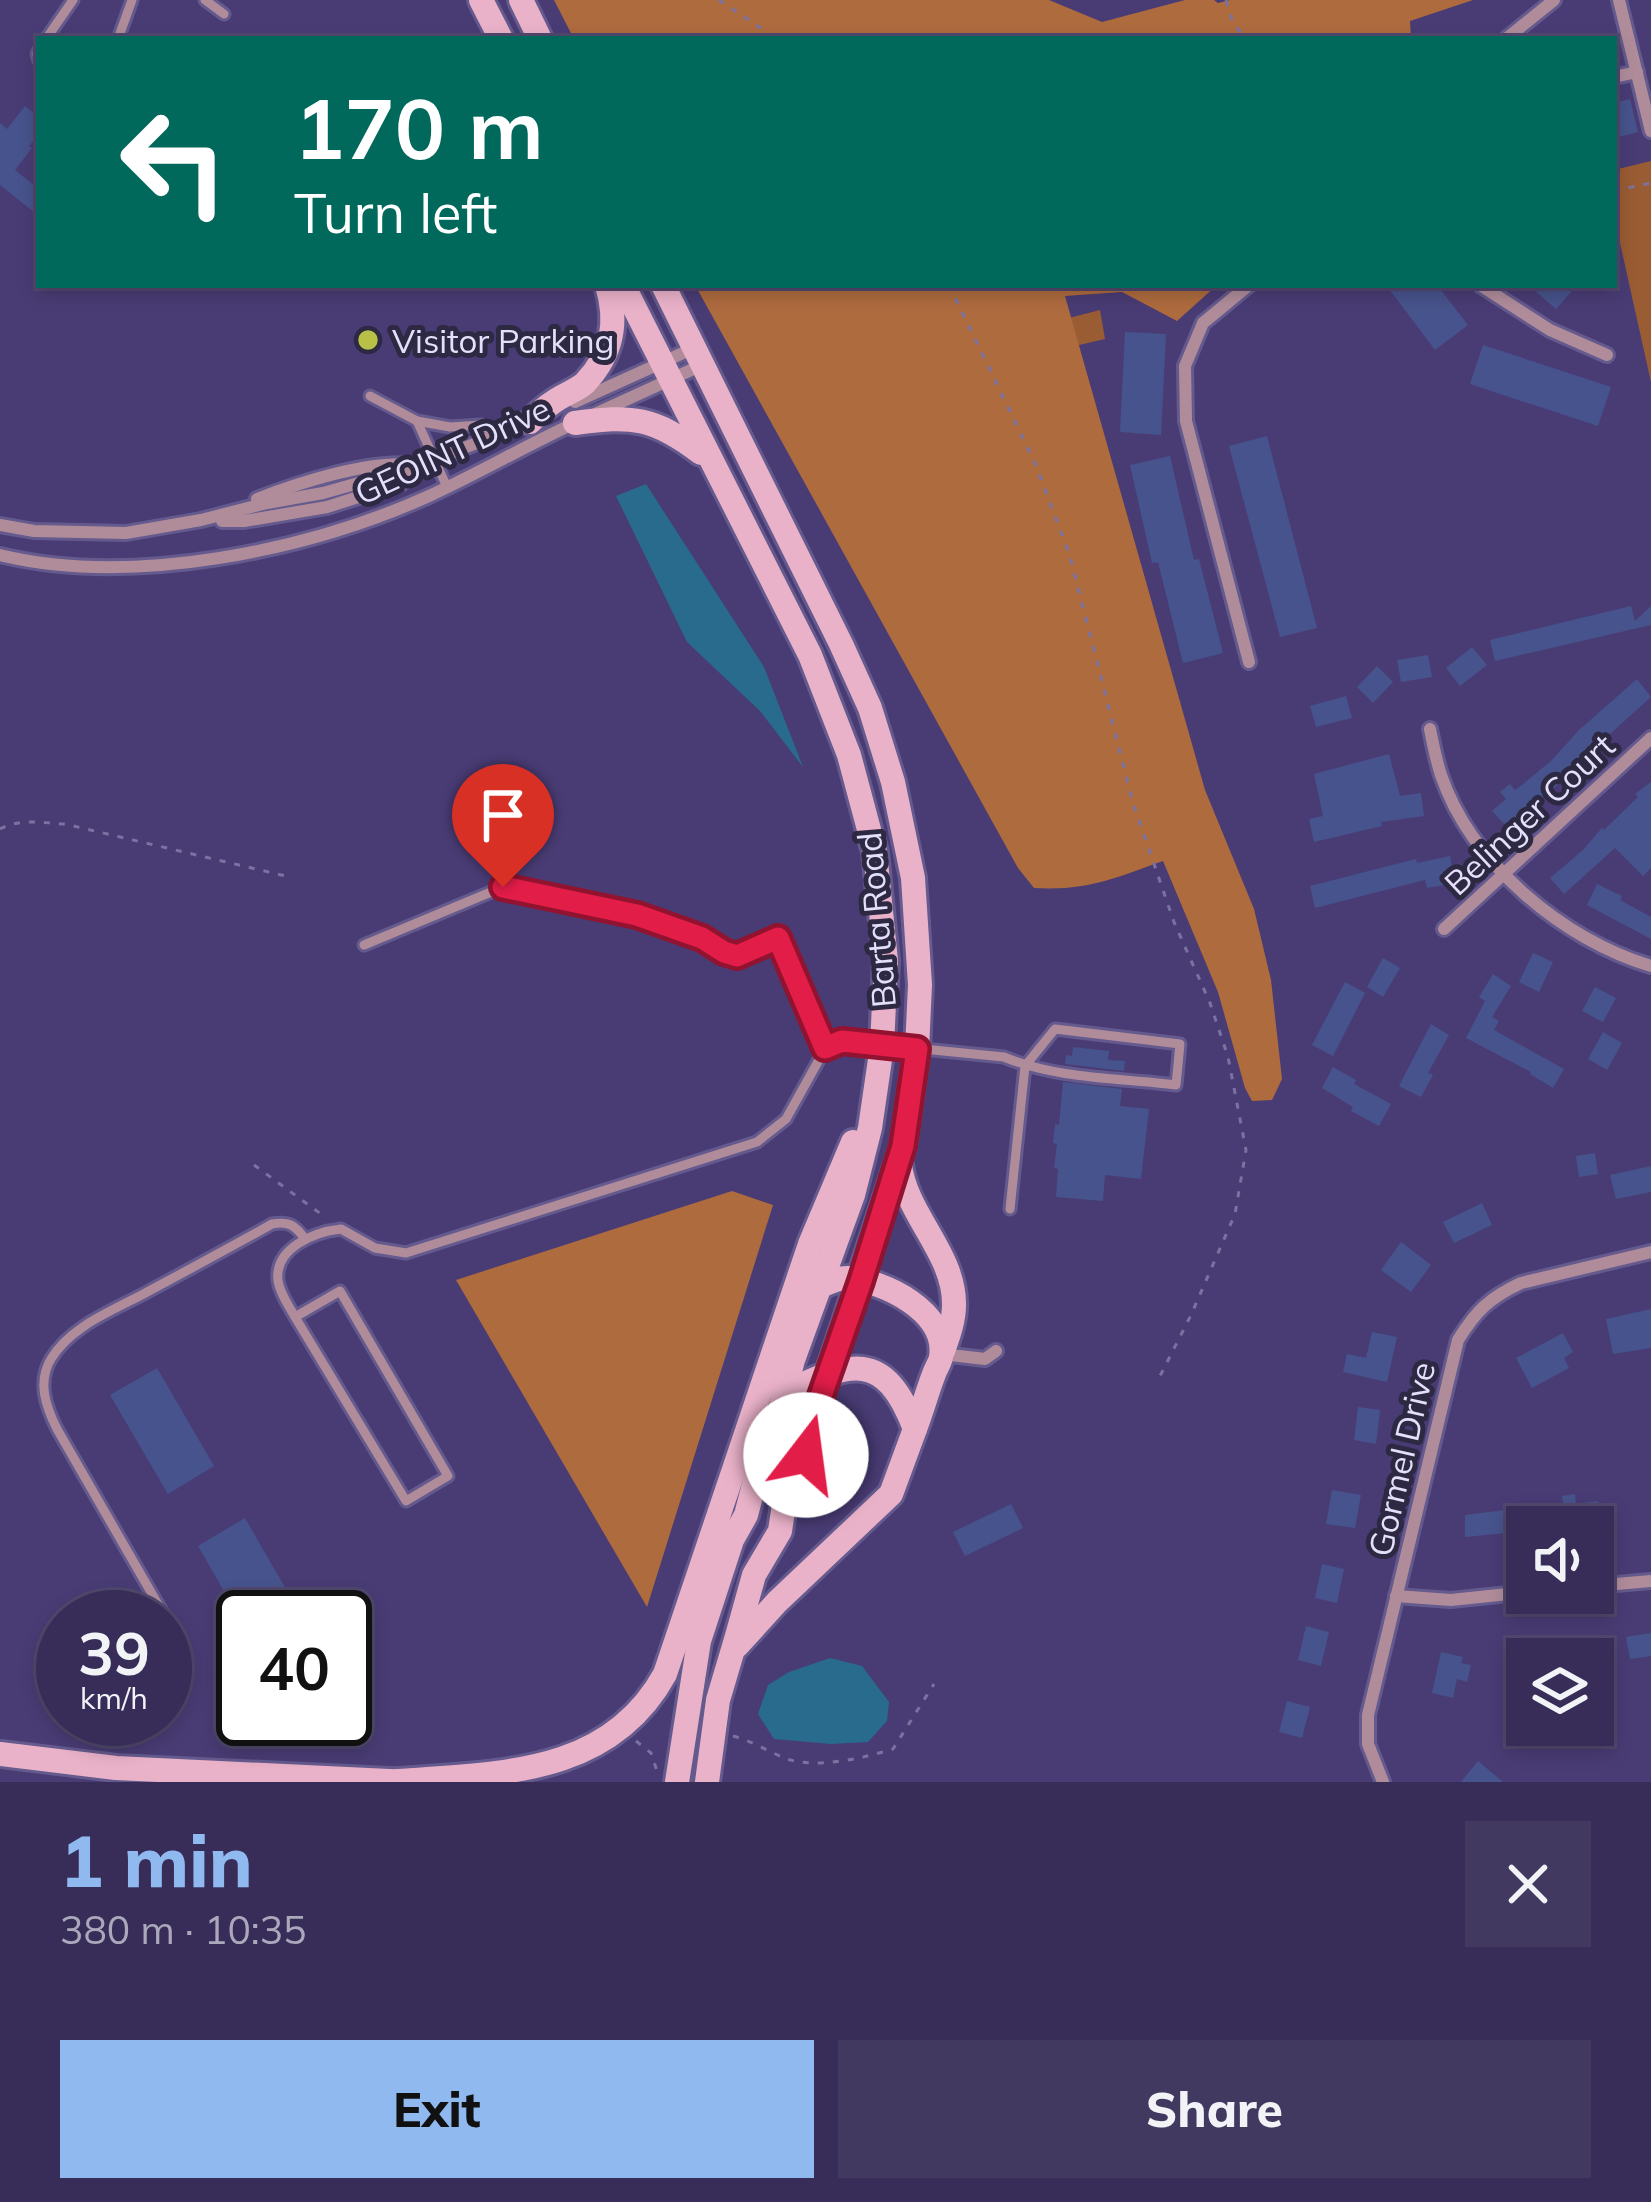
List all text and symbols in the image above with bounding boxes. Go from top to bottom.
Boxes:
text: 170 m [294,75,544,180]
icon: left [96,84,252,240]
text: Turn left [294,179,497,247]
place label: Visitor Parking [392,320,614,361]
marker: Visitor Parking [355,327,381,353]
street label: GEOINT Drive [348,387,556,513]
street label: Belinger Court [1435,725,1623,903]
pin [452,764,554,887]
icon: arrive [470,782,536,848]
street label: Barta Road [848,831,904,1009]
street label: Gormel Drive [1359,1358,1443,1560]
position arrow [743,1392,869,1518]
map controls [1506,1506,1614,1746]
button: sound [1506,1506,1614,1614]
speed limit sign: 40 [216,1590,372,1746]
text: 39 [78,1615,150,1690]
button: layers [1506,1638,1614,1746]
text: km/h [80,1679,148,1717]
text: 1 min [60,1815,253,1905]
button: close [1465,1821,1591,1947]
text: 380 m · 10:35 [60,1905,306,1954]
button: Exit [60,2040,814,2178]
button: Share [838,2040,1591,2178]

